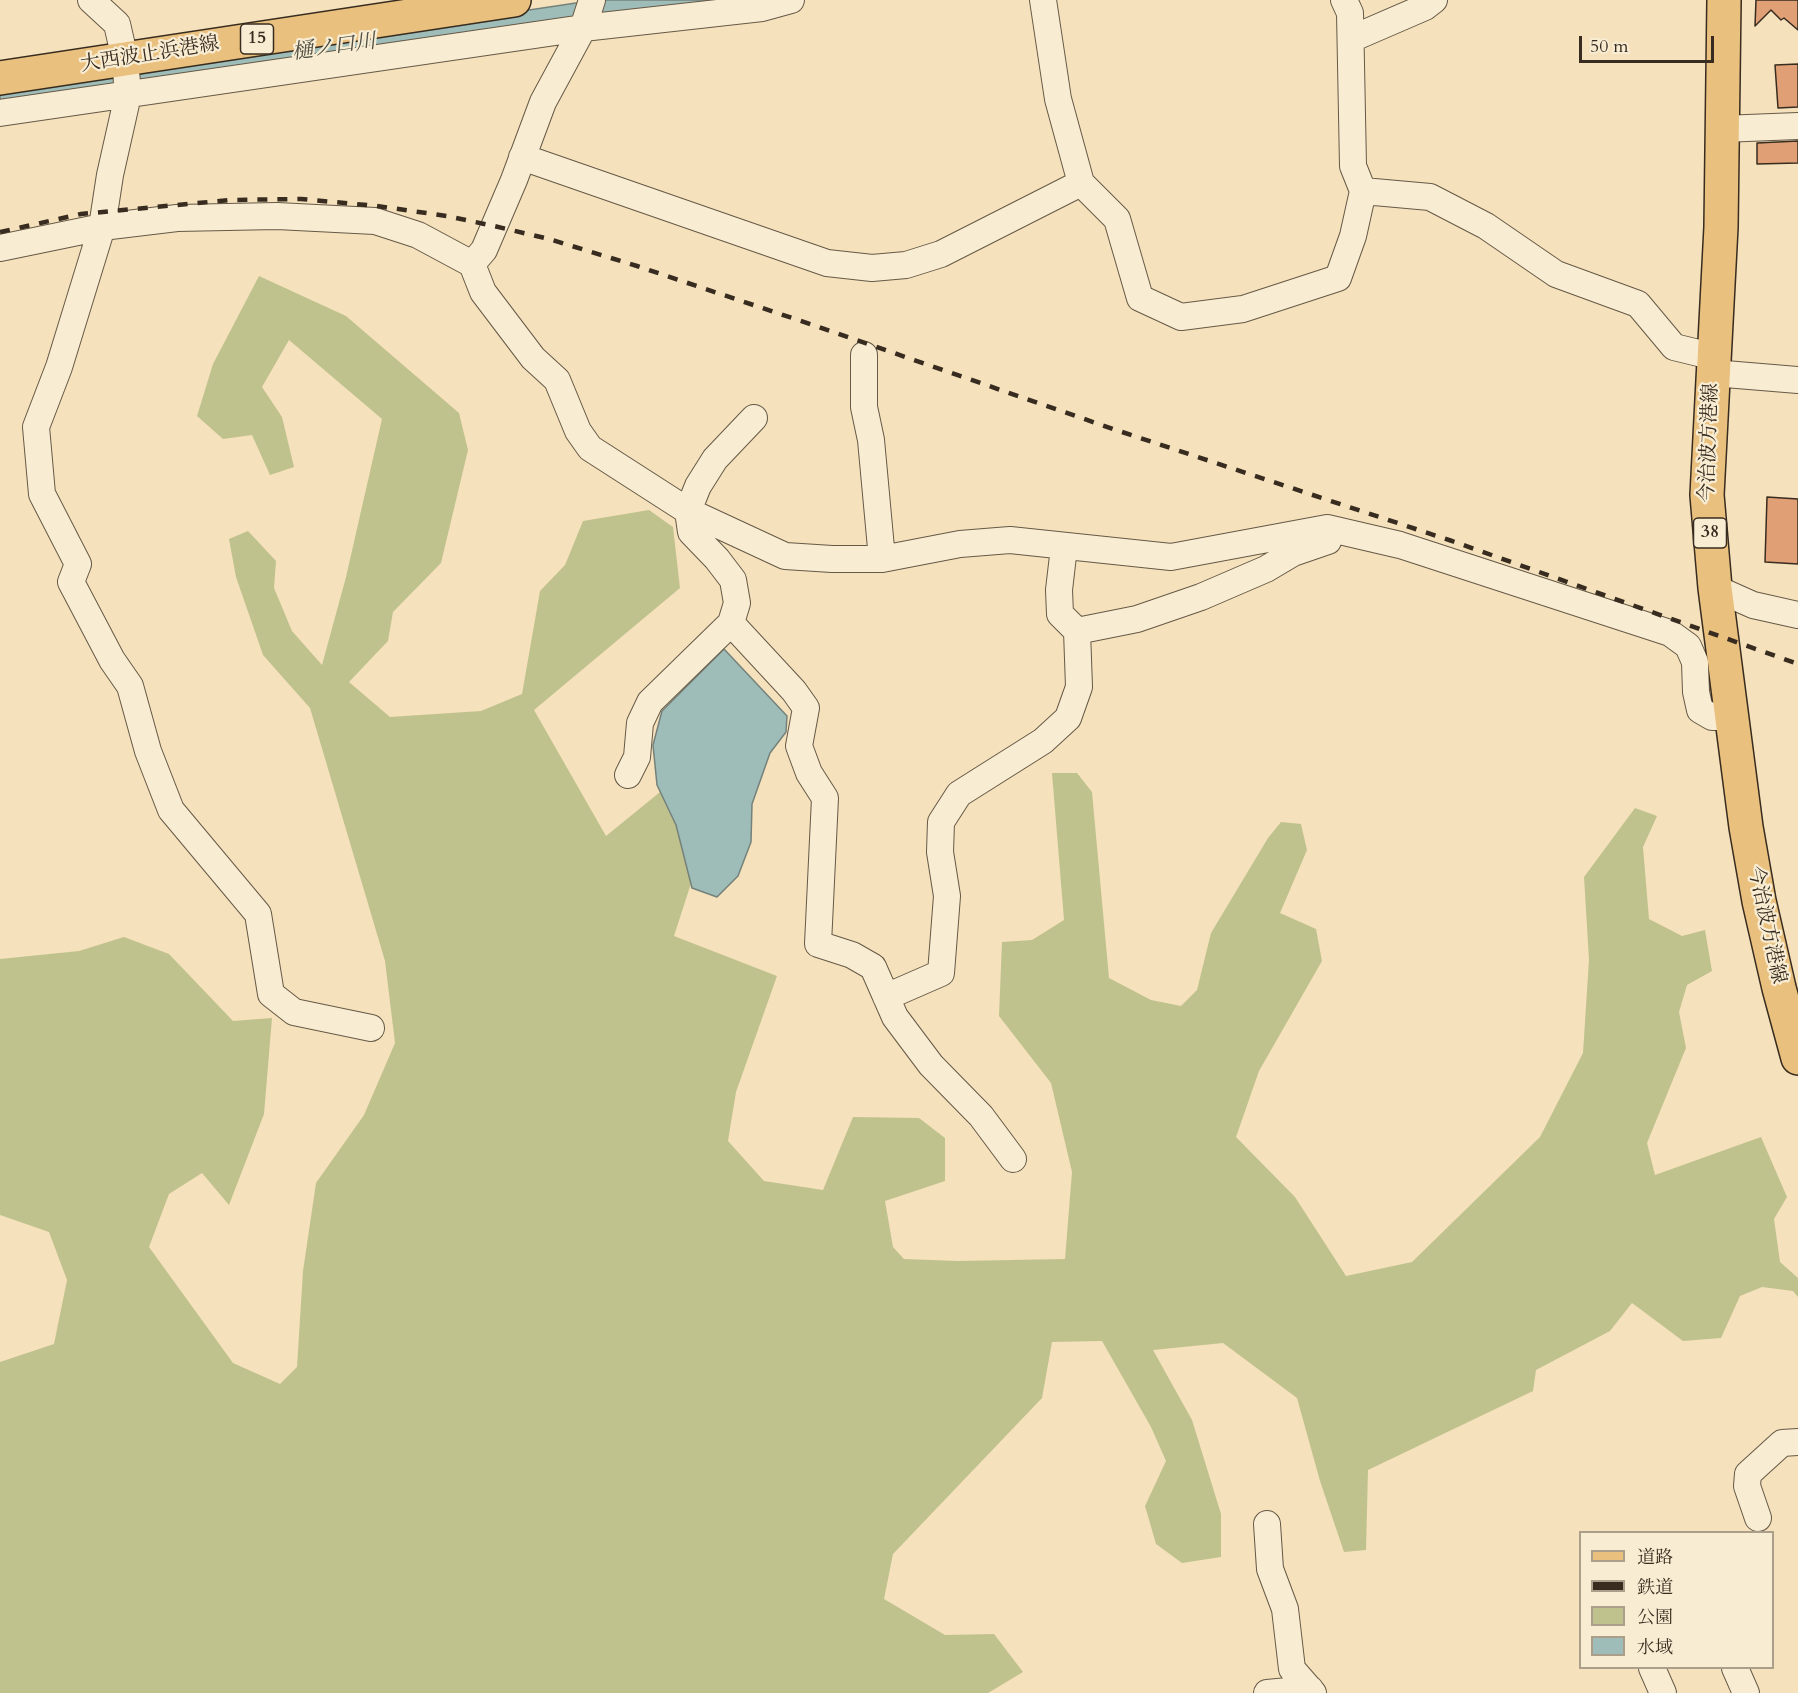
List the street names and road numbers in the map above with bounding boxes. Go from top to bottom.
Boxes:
road number: 15 [240,24,274,54]
street label: 大西波止浜港線 [79,32,221,78]
street label: 今治波方港線 [1696,383,1724,503]
road number: 38 [1694,518,1726,548]
street label: 今治波方港線 [1742,864,1790,986]

